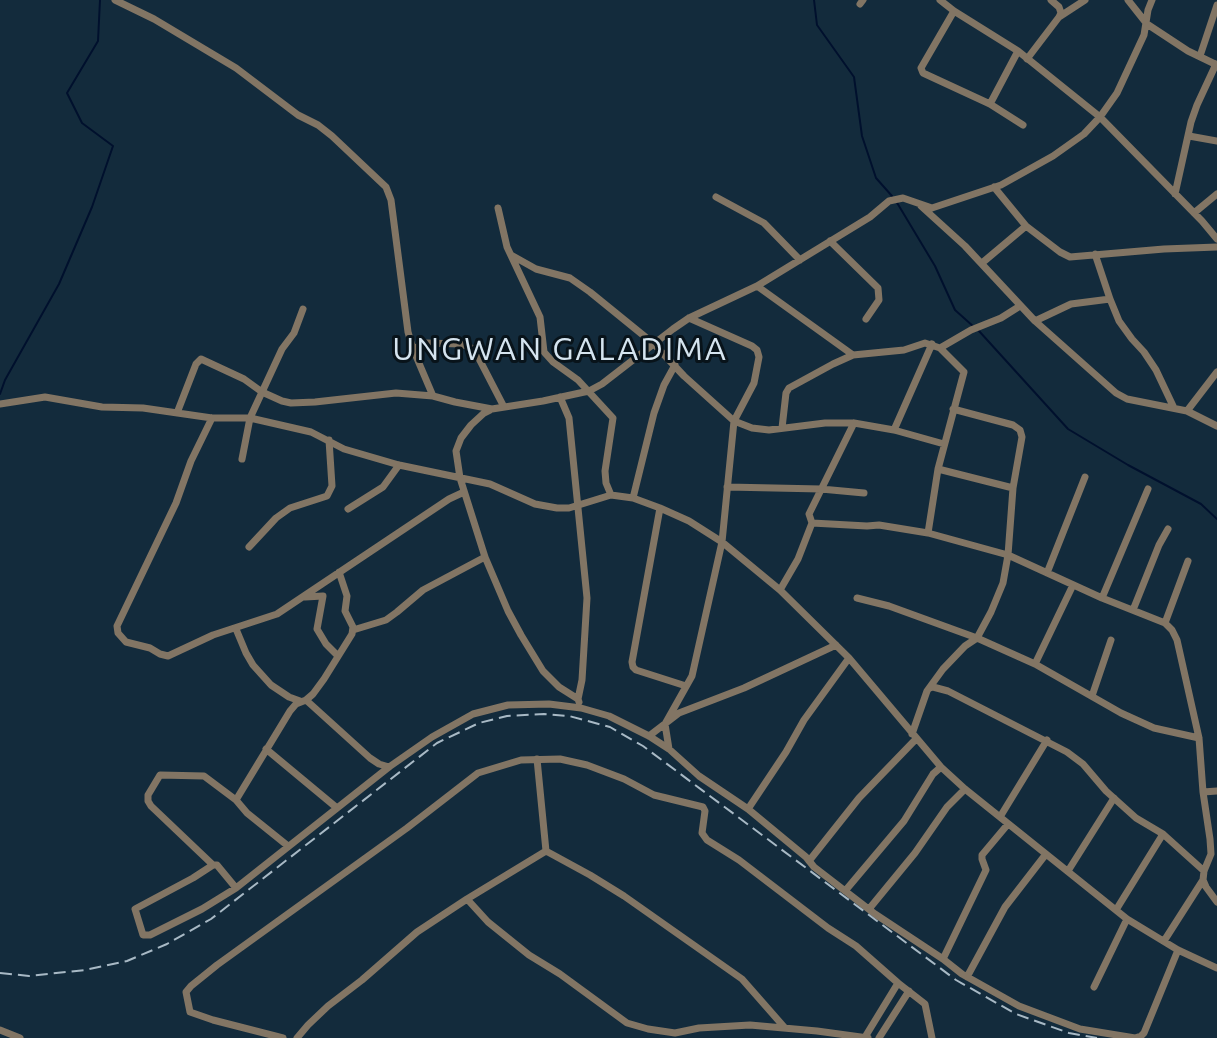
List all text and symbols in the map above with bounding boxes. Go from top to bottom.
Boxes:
district label: UNGWAN GALADIMA [392,330,728,368]

